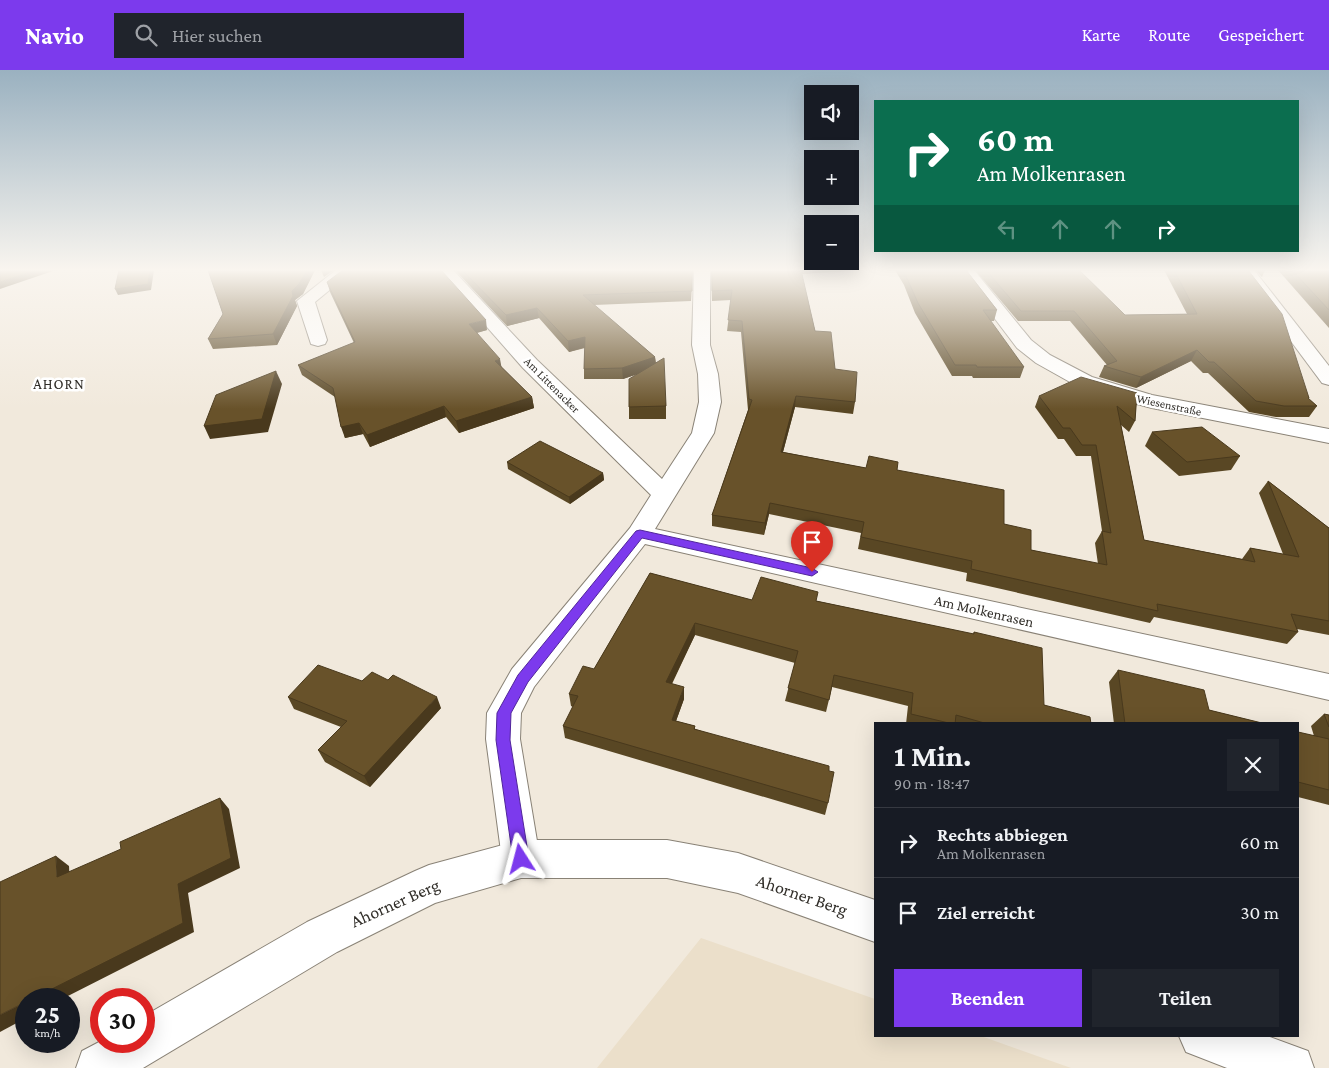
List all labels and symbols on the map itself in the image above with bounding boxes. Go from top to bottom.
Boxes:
street label: Am Littenacker [521,354,583,416]
district label: AHORN [33,376,85,392]
street label: Wiesenstraße [1135,391,1203,419]
pin [791,521,833,572]
street label: Am Molkenrasen [933,592,1035,630]
position arrow [494,832,546,884]
street label: Ahorner Berg [754,870,851,920]
street label: Ahorner Berg [347,874,443,931]
speed limit sign: 30 [90,988,155,1053]

